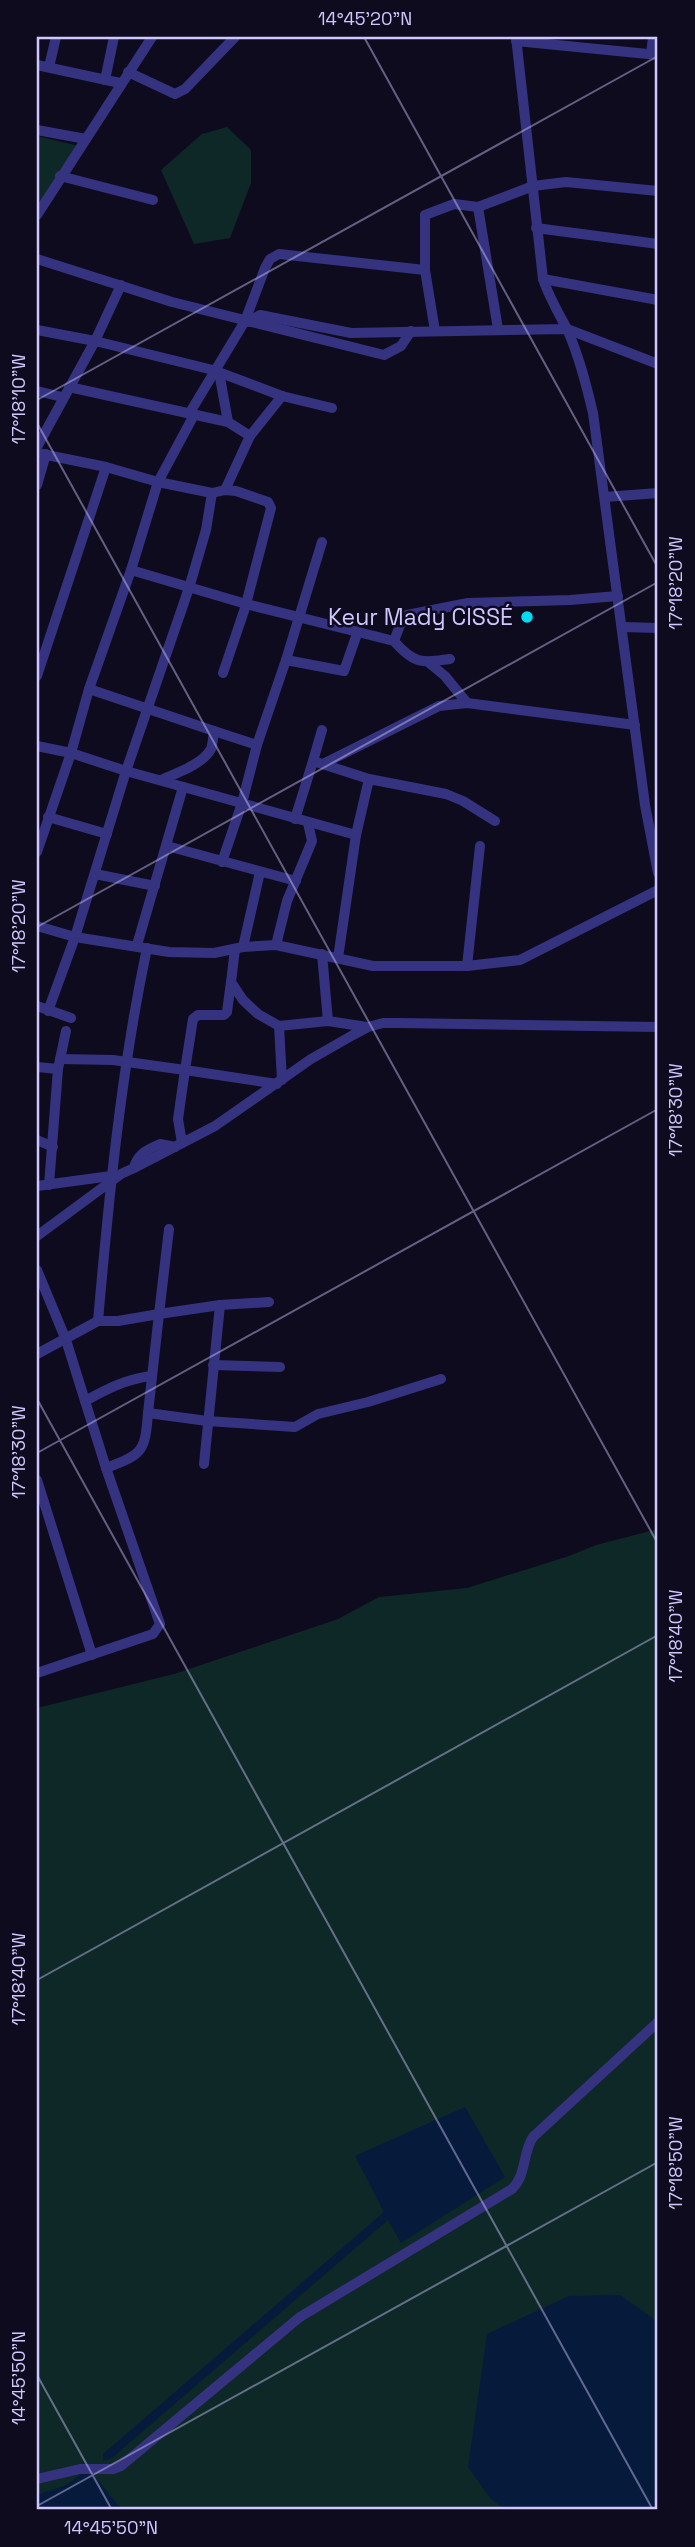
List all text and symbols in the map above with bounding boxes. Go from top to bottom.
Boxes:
text: 14°45'20"N [318,7,412,30]
text: 17°18'10"W [7,354,30,444]
text: 17°18'20"W [664,536,687,630]
place label: Keur Mady CISSÉ [328,602,513,632]
marker: Keur Mady CISSÉ [519,609,535,625]
text: 17°18'20"W [7,879,30,973]
text: 17°18'30"W [664,1063,687,1157]
text: 17°18'30"W [7,1405,30,1499]
text: 17°18'40"W [664,1589,687,1683]
text: 17°18'40"W [7,1932,30,2026]
text: 17°18'50"W [664,2116,687,2210]
text: 14°45'50"N [7,2331,30,2425]
text: 14°45'50"N [64,2516,158,2539]

